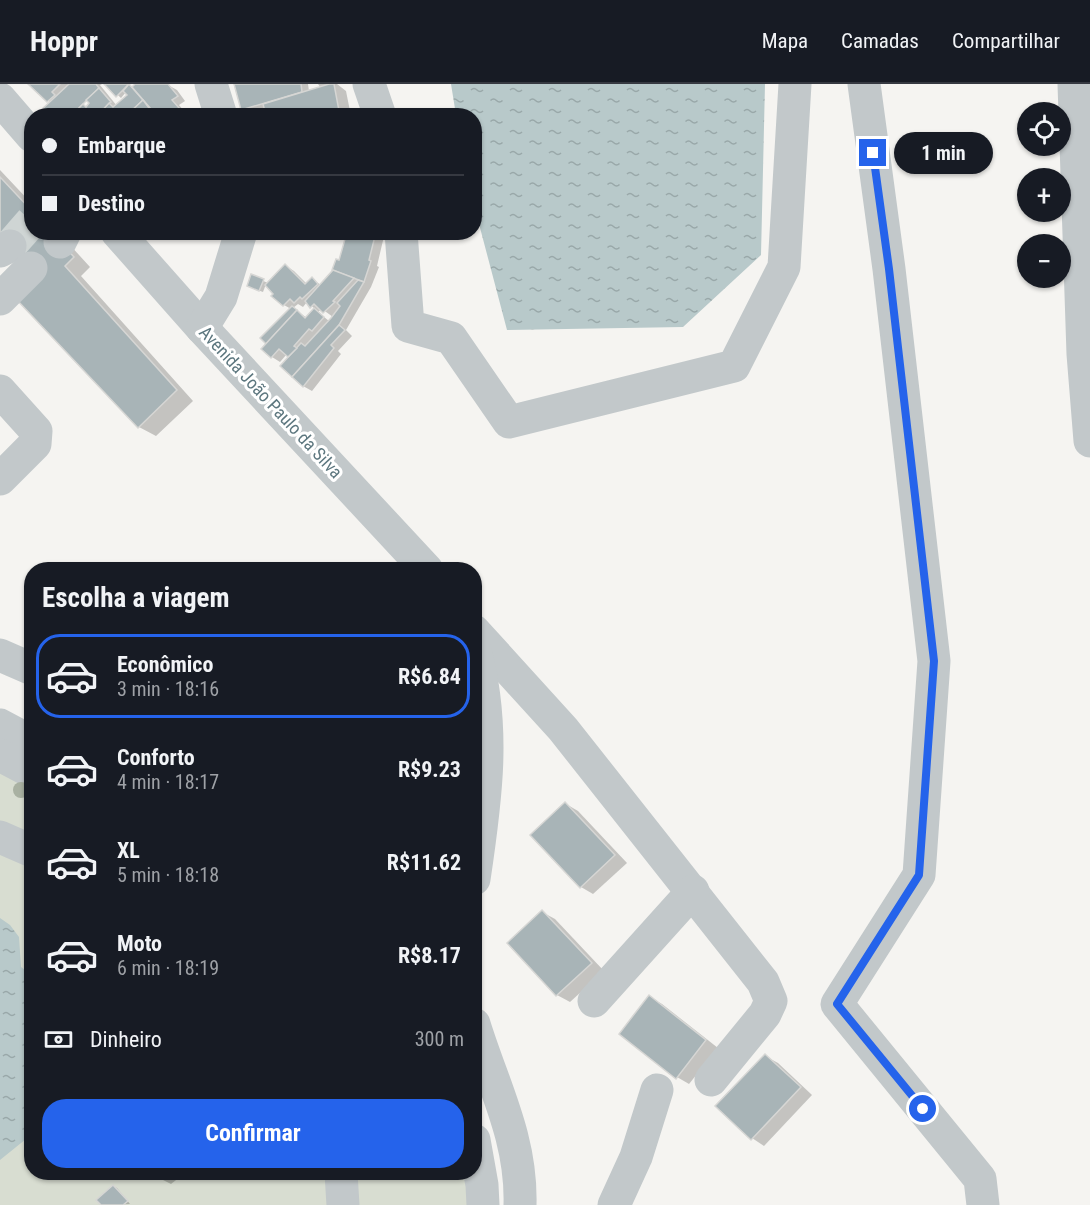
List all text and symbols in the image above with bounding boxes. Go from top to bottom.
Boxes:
text: Hoppr [30,25,98,58]
text: Mapa [762,29,808,53]
text: Camadas [841,29,919,53]
text: Compartilhar [952,29,1060,53]
map controls [1017,102,1071,288]
button: locate [1017,102,1071,156]
callout: 1 min [894,132,993,174]
text: Embarque [78,133,166,158]
route end [859,139,886,166]
text: 1 min [921,141,966,165]
button: + [1017,168,1071,222]
text: Destino [78,191,145,216]
button: − [1017,234,1071,288]
street label: Avenida João Paulo da Silva [195,322,347,482]
text: Escolha a viagem [42,582,230,614]
icon: car [45,649,99,703]
text: Econômico [117,652,213,677]
text: R$6.84 [398,664,461,689]
text: 3 min · 18:16 [117,677,219,701]
icon: car [45,742,99,796]
text: Conforto [117,745,195,770]
text: R$9.23 [398,757,461,782]
text: 4 min · 18:17 [117,770,219,794]
icon: car [45,835,99,889]
text: XL [117,838,140,863]
text: R$11.62 [387,850,461,875]
text: 5 min · 18:18 [117,863,219,887]
icon: car [45,928,99,982]
text: Moto [117,931,162,956]
text: R$8.17 [398,943,461,968]
text: 6 min · 18:19 [117,956,219,980]
icon: cash [42,1023,75,1056]
text: Dinheiro [90,1027,162,1052]
text: 300 m [415,1027,464,1051]
route start [909,1095,936,1122]
button: Confirmar [42,1099,464,1168]

